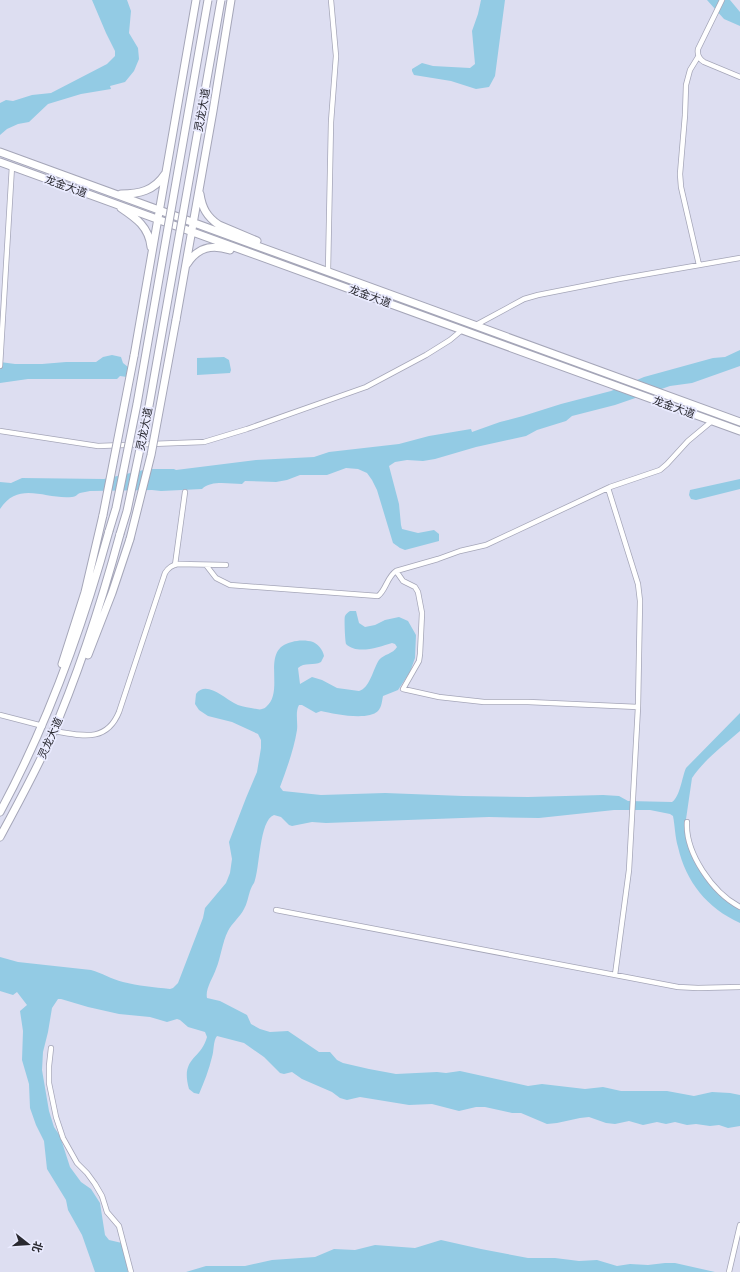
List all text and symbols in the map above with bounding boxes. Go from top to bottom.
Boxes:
street label: 灵龙大道 [190,87,214,133]
street label: 龙金大道 [43,171,89,201]
street label: 龙金大道 [347,281,393,311]
street label: 龙金大道 [651,392,697,422]
street label: 灵龙大道 [132,406,156,452]
street label: 灵龙大道 [34,715,66,761]
north arrow [8,1224,48,1264]
text: 北 [28,1239,47,1255]

